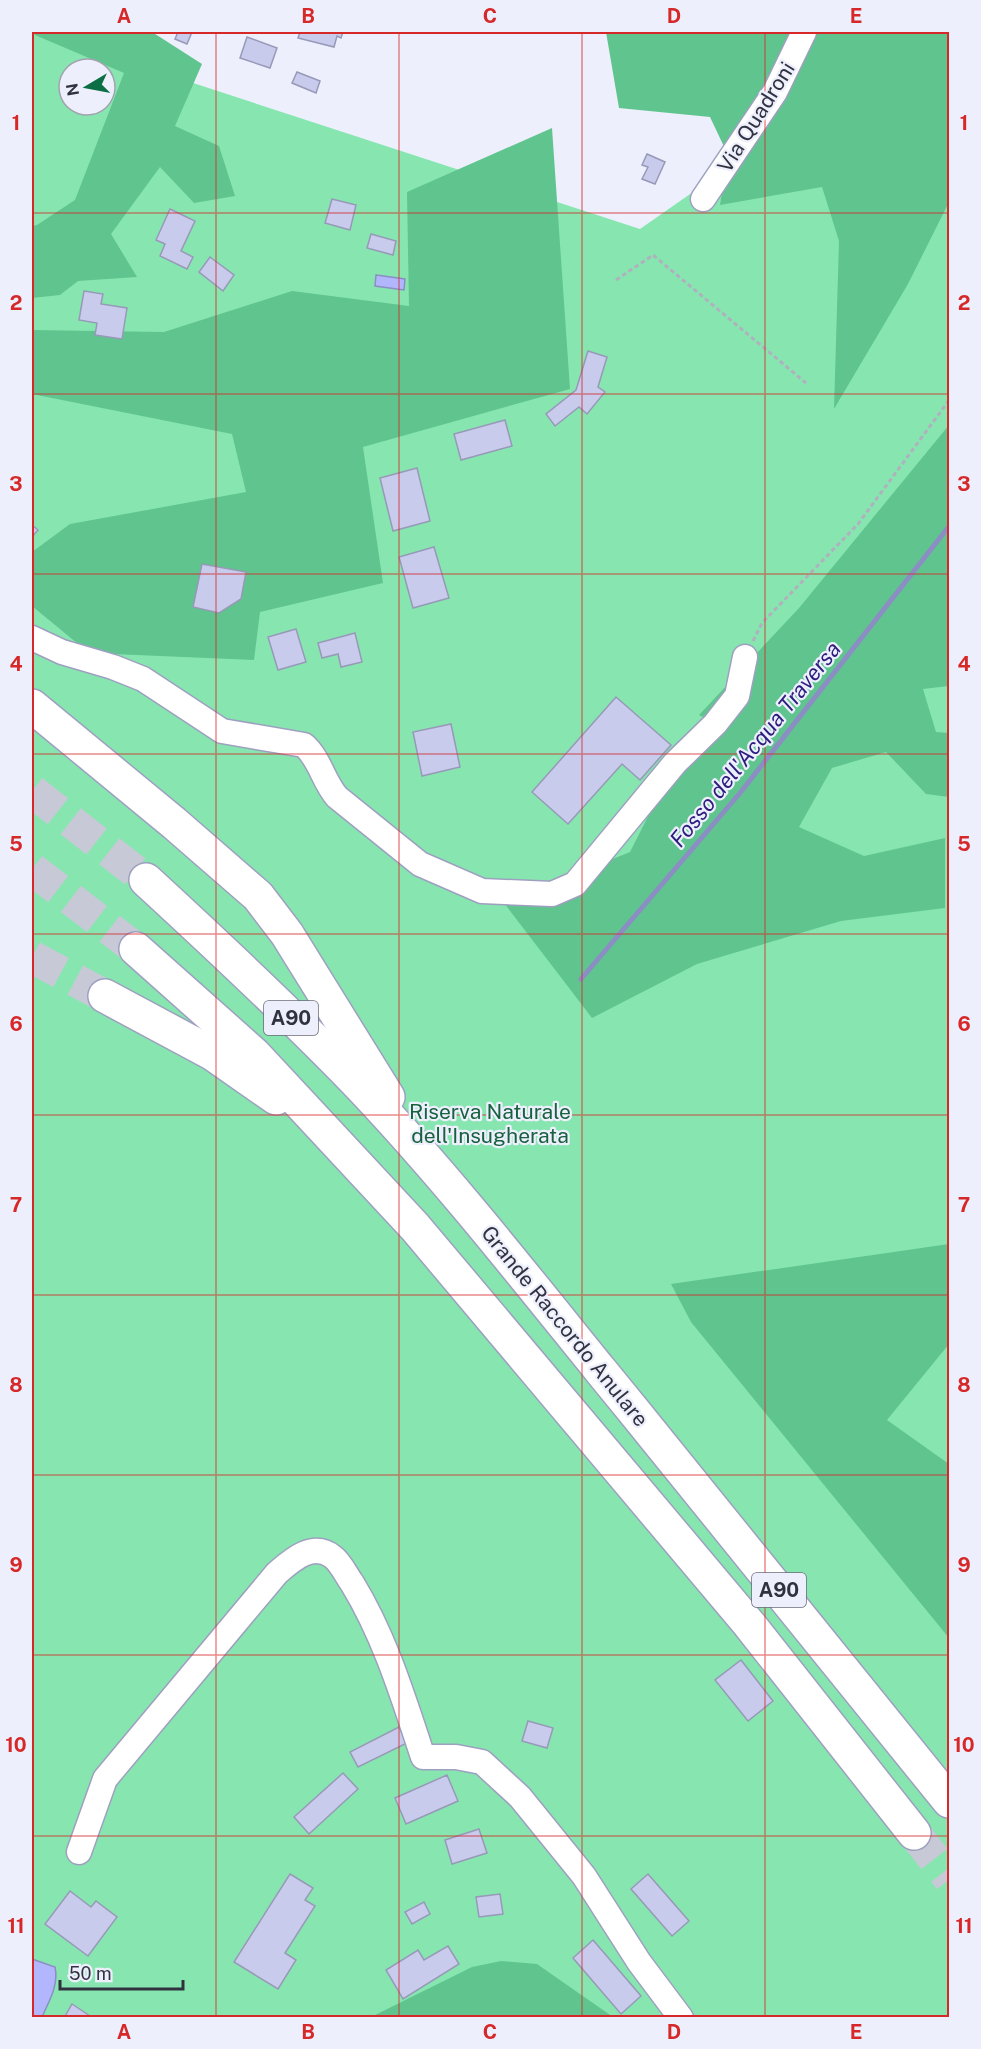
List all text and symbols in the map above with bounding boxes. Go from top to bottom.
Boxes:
text: A [117,4,131,28]
text: B [301,4,315,28]
text: C [483,4,497,28]
text: D [667,4,681,28]
text: E [850,4,862,28]
north arrow [57,57,117,117]
street label: Via Quadroni [712,57,800,177]
text: N [62,82,83,97]
text: 1 [12,111,20,135]
text: 1 [960,111,968,135]
text: 2 [10,291,22,315]
text: 2 [958,291,970,315]
text: 3 [9,472,23,496]
text: 3 [957,472,971,496]
water label: Fosso dell'Acqua Traversa [664,636,846,852]
text: 4 [9,652,23,676]
text: 4 [957,652,971,676]
text: 5 [9,832,23,856]
text: 5 [957,832,971,856]
road number: A90 [264,1001,318,1035]
text: 6 [9,1012,23,1036]
text: 6 [957,1012,971,1036]
park label: Riserva Naturale dell'Insugherata [409,1099,571,1148]
text: 7 [10,1193,22,1217]
text: 7 [958,1193,970,1217]
street label: Grande Raccordo Anulare [476,1221,654,1431]
text: 8 [9,1373,23,1397]
text: 8 [957,1373,971,1397]
text: 9 [9,1553,23,1577]
text: 9 [957,1553,971,1577]
road number: A90 [752,1573,806,1607]
text: 10 [5,1733,27,1757]
text: 10 [953,1733,975,1757]
text: 11 [7,1914,25,1938]
text: 11 [955,1914,973,1938]
scale bar [60,1953,183,1991]
text: 50 m [69,1963,112,1984]
text: A [117,2020,131,2044]
text: B [301,2020,315,2044]
text: C [483,2020,497,2044]
text: D [667,2020,681,2044]
text: E [850,2020,862,2044]

